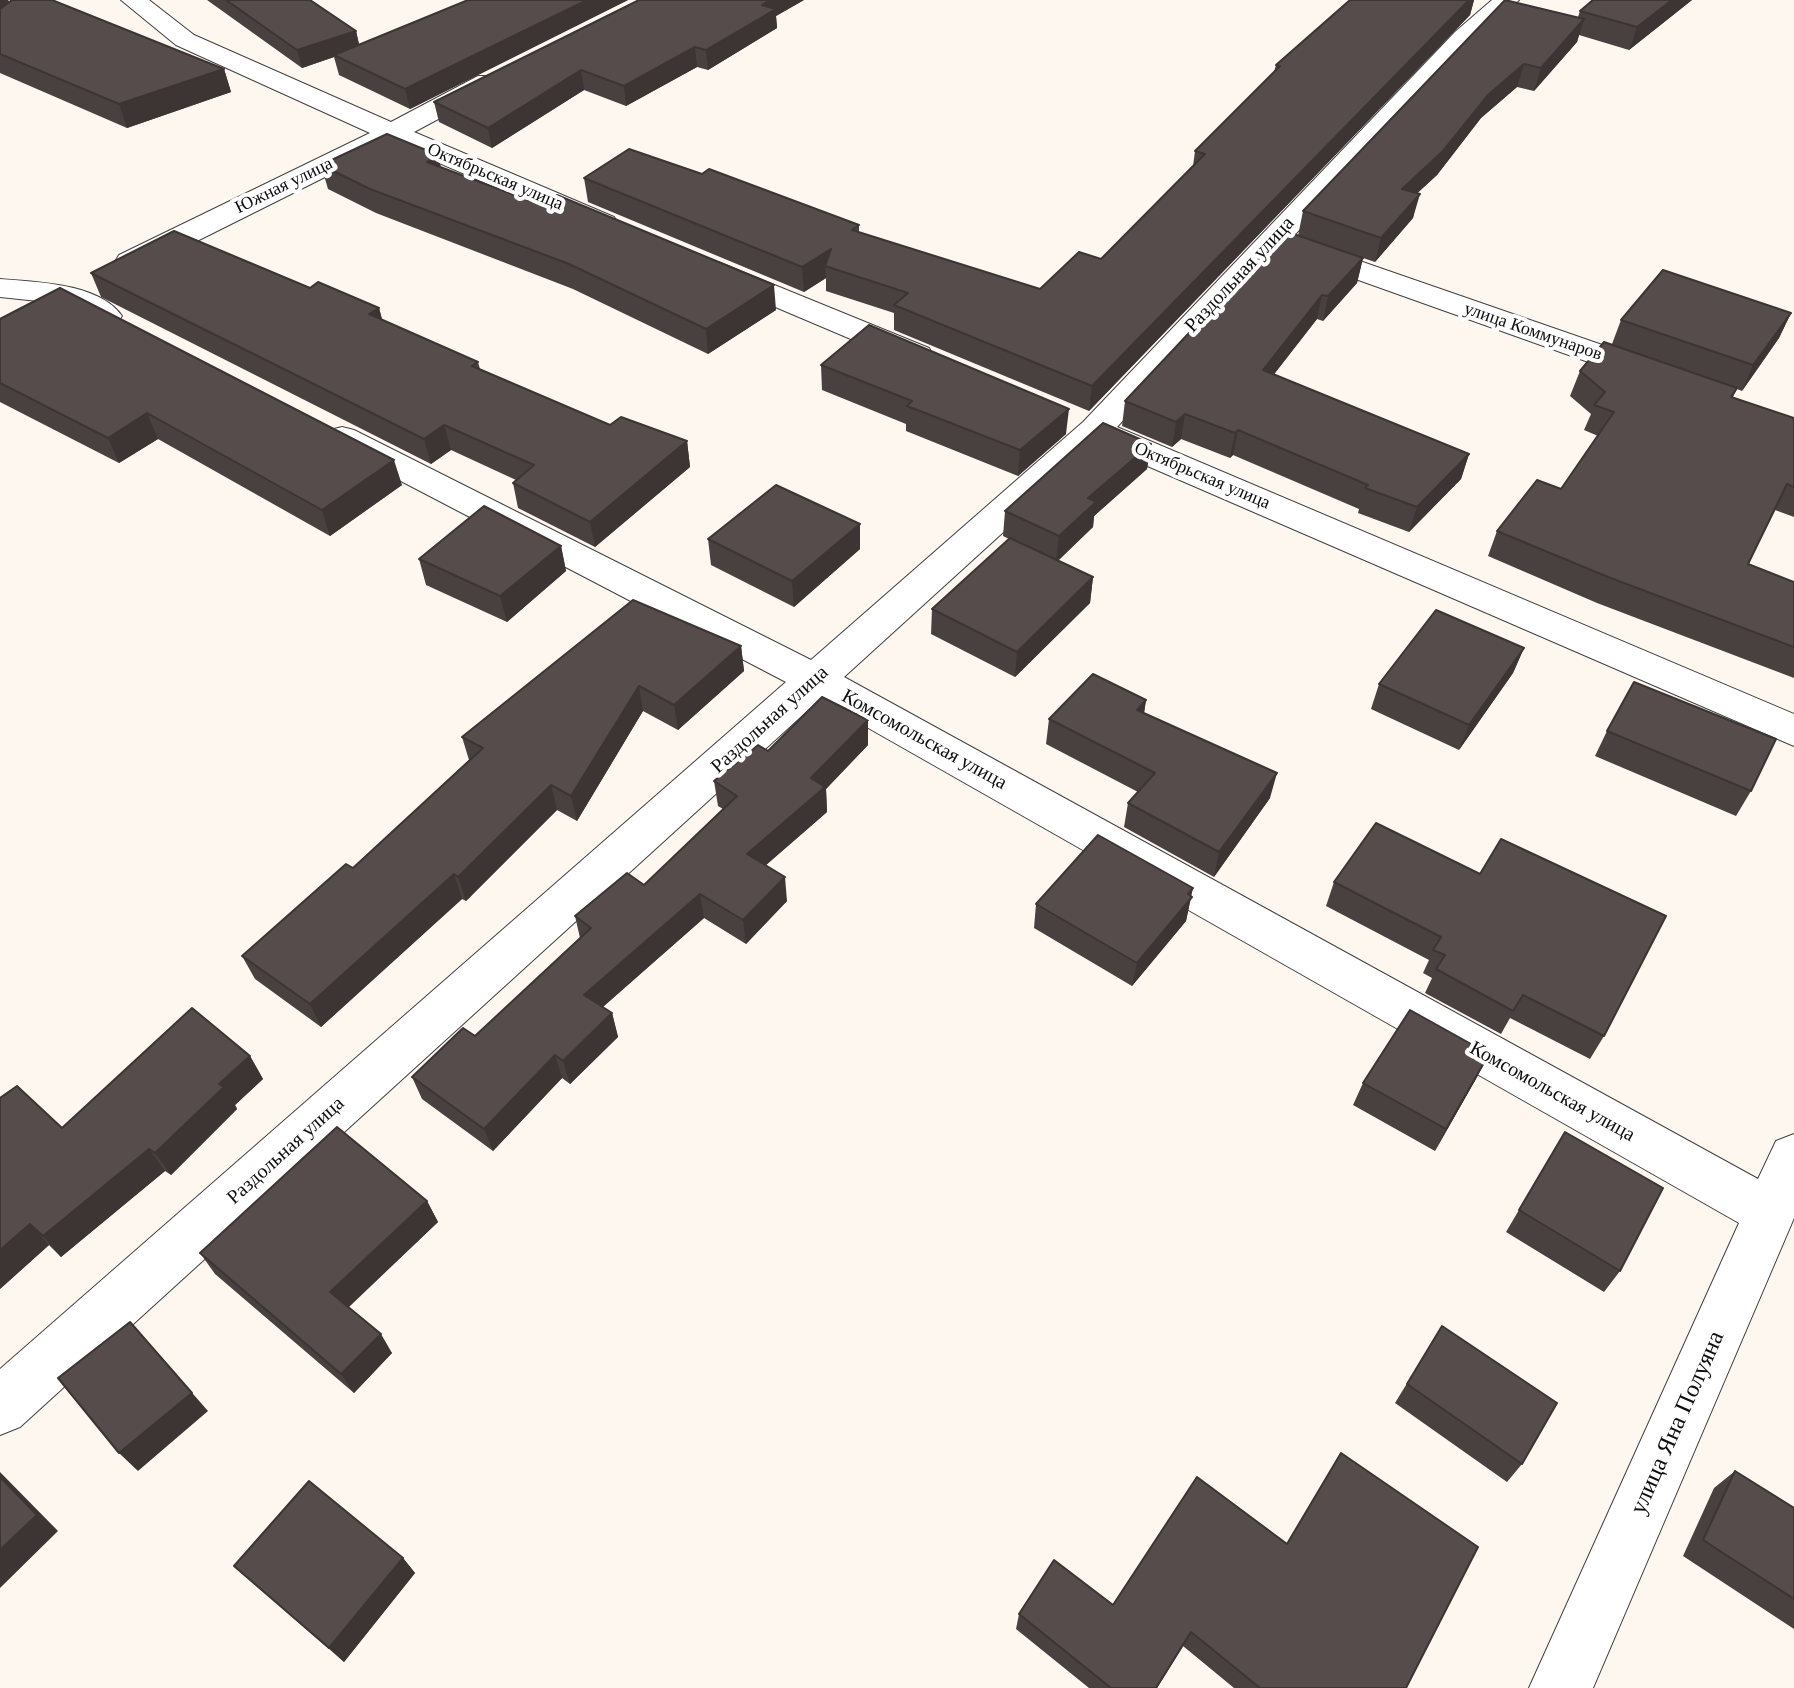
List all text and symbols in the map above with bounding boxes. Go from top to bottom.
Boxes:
street label: Октябрьская улица [424,139,566,215]
street label: Южная улица [232,153,336,219]
street label: Раздольная улица [1180,212,1300,338]
street label: улица Коммунаров [1461,298,1605,366]
street label: Октябрьская улица [1131,438,1273,514]
street label: Раздольная улица [706,661,834,779]
street label: Комсомольская улица [837,685,1011,795]
street label: Комсомольская улица [1465,1037,1639,1147]
street label: Раздольная улица [222,1092,350,1210]
street label: улица Яна Полуяна [1625,1327,1731,1519]

